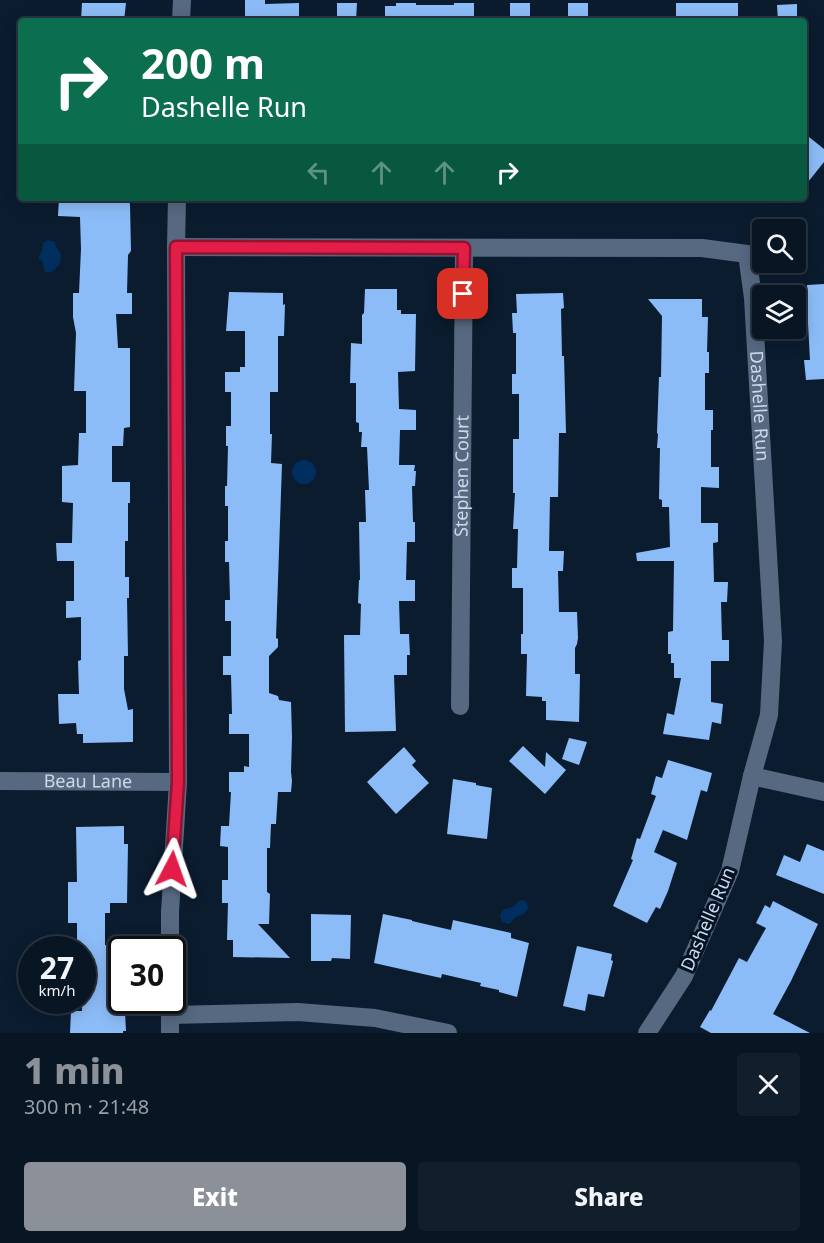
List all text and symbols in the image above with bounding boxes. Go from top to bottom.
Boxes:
text: 200 m [141,34,265,91]
icon: right [42,42,120,120]
text: Dashelle Run [141,88,307,125]
icon: left [302,156,335,189]
icon: ahead [365,156,398,189]
icon: ahead [428,156,461,189]
icon: right [491,156,524,189]
map controls [752,219,806,339]
button: search [752,219,806,273]
pin [437,268,488,319]
icon: arrive [446,277,479,310]
button: layers [752,285,806,339]
street label: Dashelle Run [745,350,775,462]
street label: Stephen Court [448,414,474,537]
street label: Beau Lane [44,768,132,793]
position arrow [140,837,204,901]
street label: Dashelle Run [674,863,740,974]
speed limit sign: 30 [108,936,186,1014]
text: 27 [40,947,74,988]
text: km/h [39,980,75,1000]
text: 1 min [24,1046,125,1095]
button: close [737,1053,800,1116]
text: 300 m · 21:48 [24,1093,149,1120]
button: Exit [24,1162,406,1231]
button: Share [418,1162,800,1231]

